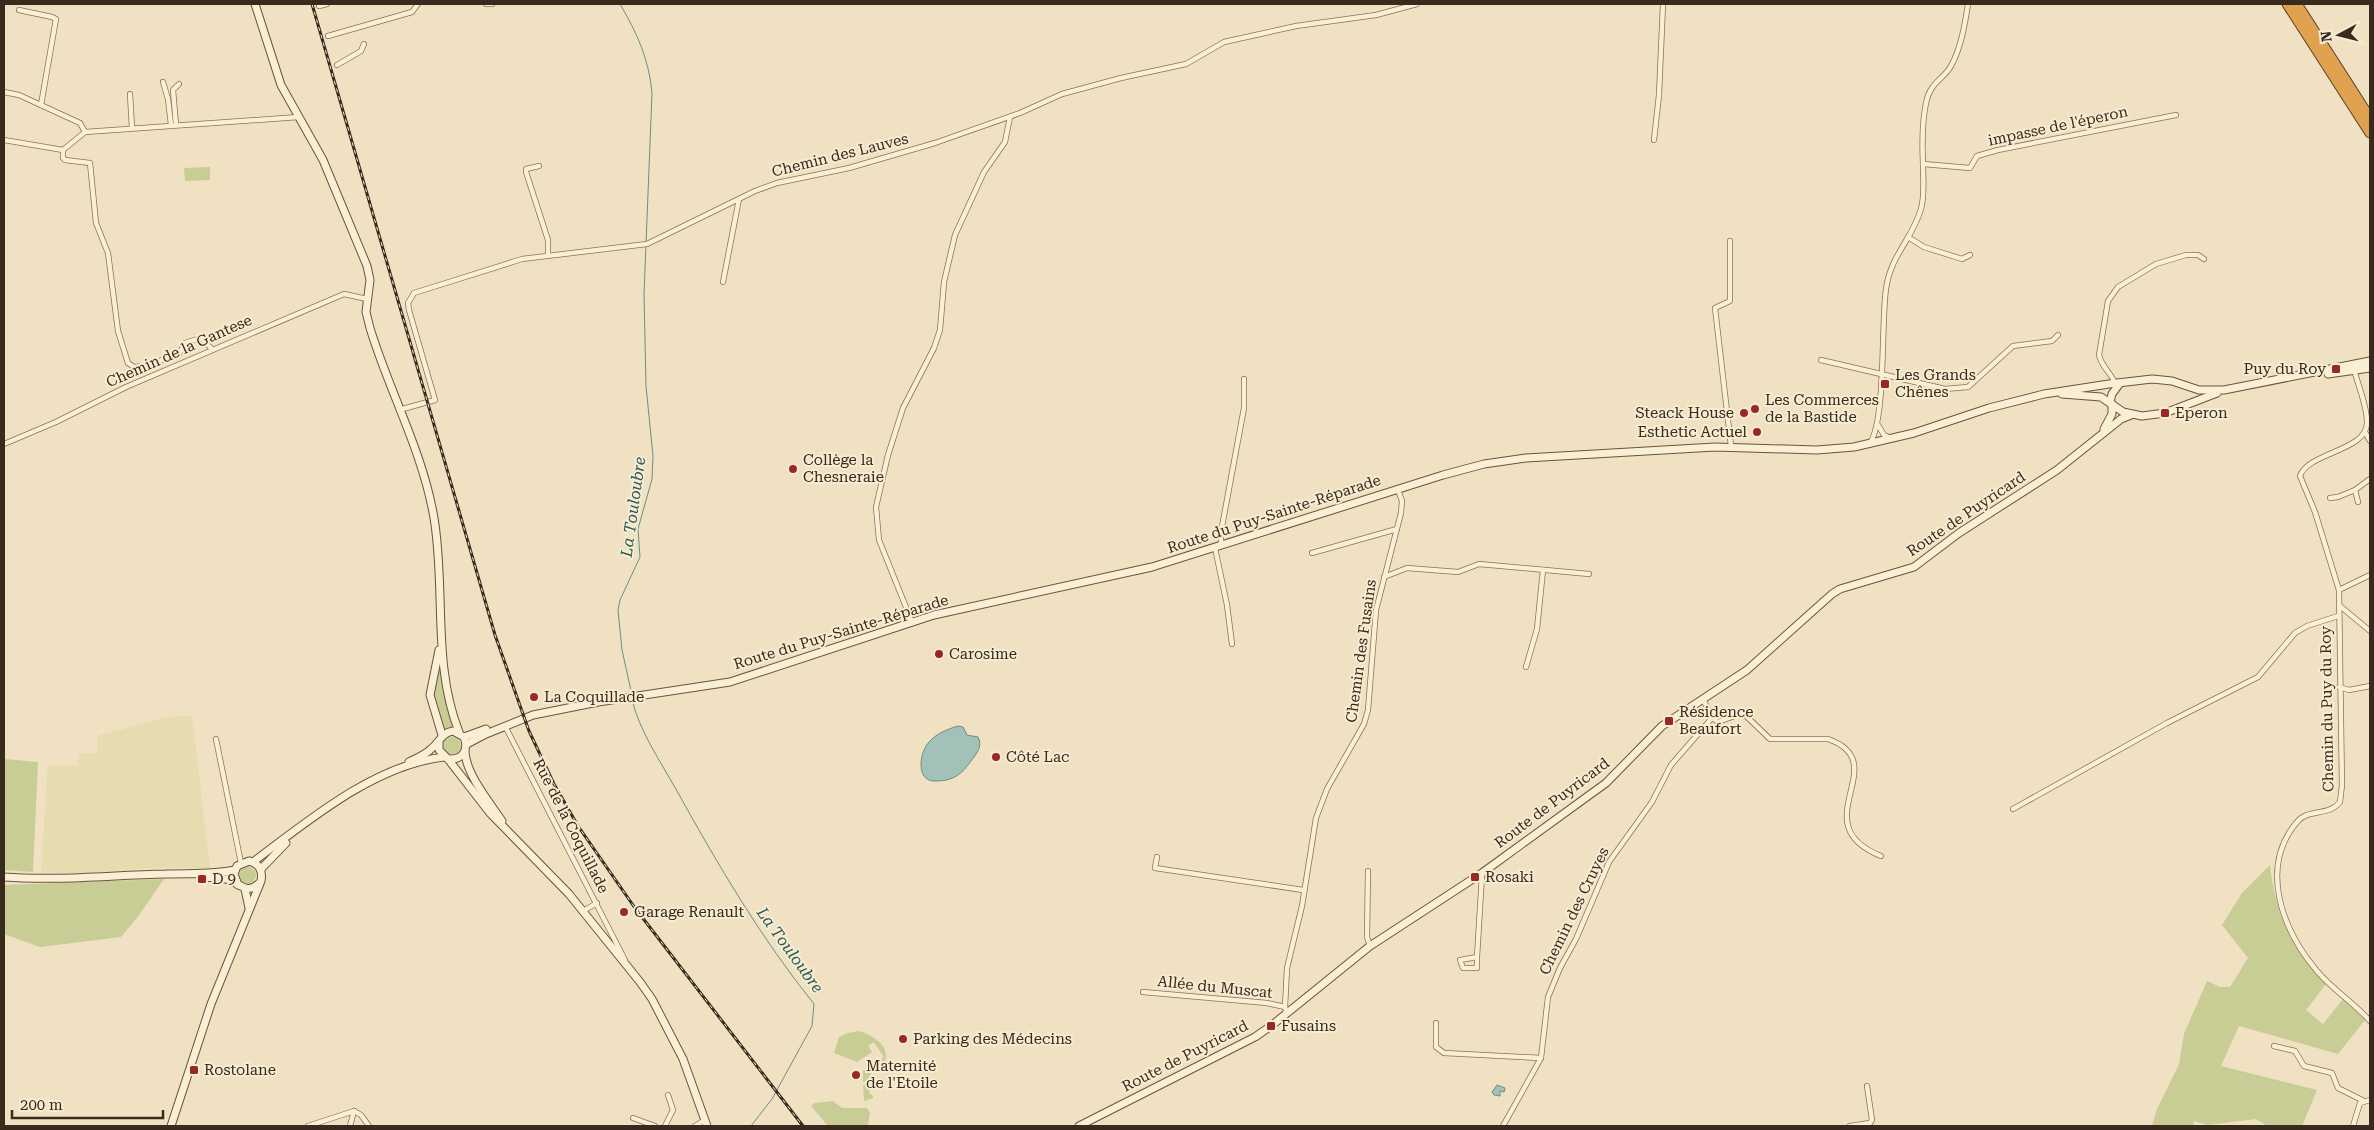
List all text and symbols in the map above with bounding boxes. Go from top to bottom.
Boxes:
north arrow [2314,10,2364,60]
text: N [2317,30,2335,43]
street label: impasse de l'éperon [1986,102,2130,150]
street label: Chemin des Lauves [770,129,910,181]
street label: Chemin de la Gantese [103,311,255,391]
place label: Puy du Roy [2243,360,2326,378]
marker: Puy du Roy [2330,363,2342,375]
place label: Les Grands Chênes [1895,366,1976,401]
marker: Les Grands Chênes [1879,378,1891,390]
place label: Les Commerces de la Bastide [1765,391,1879,426]
marker: Les Commerces de la Bastide [1749,403,1761,415]
place label: Steack House [1635,404,1734,422]
place label: Eperon [2175,404,2228,422]
marker: Steack House [1738,407,1750,419]
marker: Eperon [2159,407,2171,419]
place label: Esthetic Actuel [1637,423,1747,441]
marker: Esthetic Actuel [1751,426,1763,438]
place label: Collège la Chesneraie [803,451,884,486]
water label: La Touloubre [616,456,649,559]
marker: Collège la Chesneraie [787,463,799,475]
street label: Route de Puyricard [1903,467,2029,560]
street label: Route du Puy-Sainte-Réparade [1165,471,1383,557]
street label: Chemin des Fusains [1342,578,1380,724]
street label: Route du Puy-Sainte-Réparade [731,591,951,673]
street label: Chemin du Puy du Roy [2317,626,2337,792]
place label: Carosime [949,645,1017,663]
marker: Carosime [933,648,945,660]
place label: La Coquillade [544,688,644,706]
marker: La Coquillade [528,691,540,703]
place label: Résidence Beaufort [1679,703,1754,738]
marker: Résidence Beaufort [1663,715,1675,727]
place label: Côté Lac [1006,748,1069,766]
marker: Côté Lac [990,751,1002,763]
street label: Route de Puyricard [1491,754,1613,852]
street label: Rue de la Coquillade [529,756,613,896]
street label: Chemin des Cruyes [1535,844,1613,978]
place label: Rosaki [1485,868,1534,886]
place label: D 9 [212,870,236,888]
marker: Rosaki [1469,871,1481,883]
marker: D 9 [196,873,208,885]
place label: Garage Renault [634,903,745,921]
water label: La Touloubre [752,903,827,996]
marker: Garage Renault [618,906,630,918]
street label: Allée du Muscat [1157,972,1274,1002]
street label: Route de Puyricard [1119,1016,1251,1096]
place label: Fusains [1281,1017,1336,1035]
marker: Fusains [1265,1020,1277,1032]
place label: Parking des Médecins [913,1030,1072,1048]
marker: Parking des Médecins [897,1033,909,1045]
place label: Maternité de l'Etoile [866,1057,938,1092]
place label: Rostolane [204,1061,276,1079]
marker: Rostolane [188,1064,200,1076]
marker: Maternité de l'Etoile [850,1069,862,1081]
scale bar [12,1088,164,1120]
text: 200 m [20,1096,63,1114]

